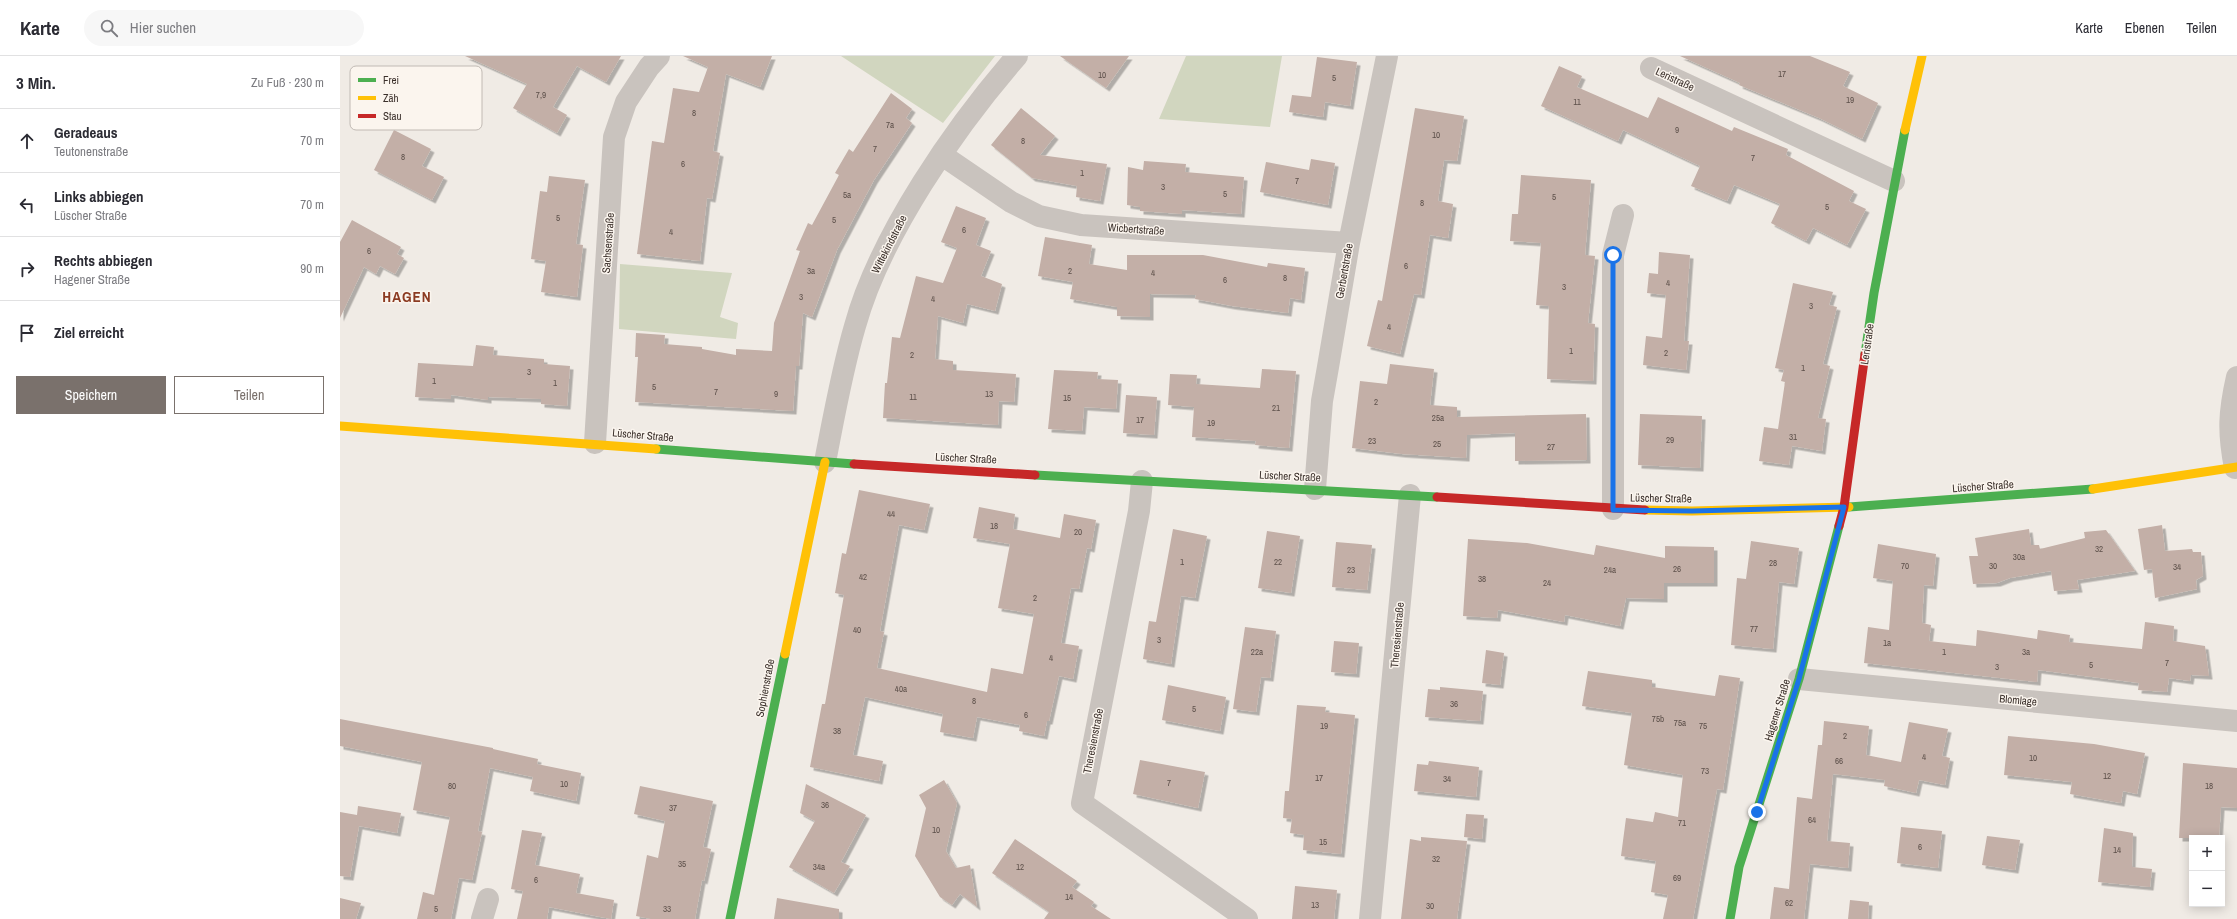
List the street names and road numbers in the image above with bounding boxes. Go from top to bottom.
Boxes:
street label: Leristraße [1653,64,1697,94]
street label: Sachsenstraße [599,212,617,274]
street label: Wittekindstraße [868,212,910,276]
street label: Wicbertstraße [1107,220,1165,238]
street label: Gerbertstraße [1332,242,1356,300]
street label: Leristraße [1857,323,1877,365]
street label: Lüscher Straße [612,425,674,445]
street label: Lüscher Straße [935,449,997,467]
street label: Lüscher Straße [1259,467,1321,485]
street label: Lüscher Straße [1952,477,2014,495]
street label: Lüscher Straße [1630,490,1692,506]
street label: Theresienstraße [1387,601,1407,669]
street label: Sophienstraße [752,658,778,718]
street label: Hagener Straße [1761,677,1793,743]
street label: Blomlage [1999,691,2037,709]
street label: Theresienstraße [1080,707,1106,775]

